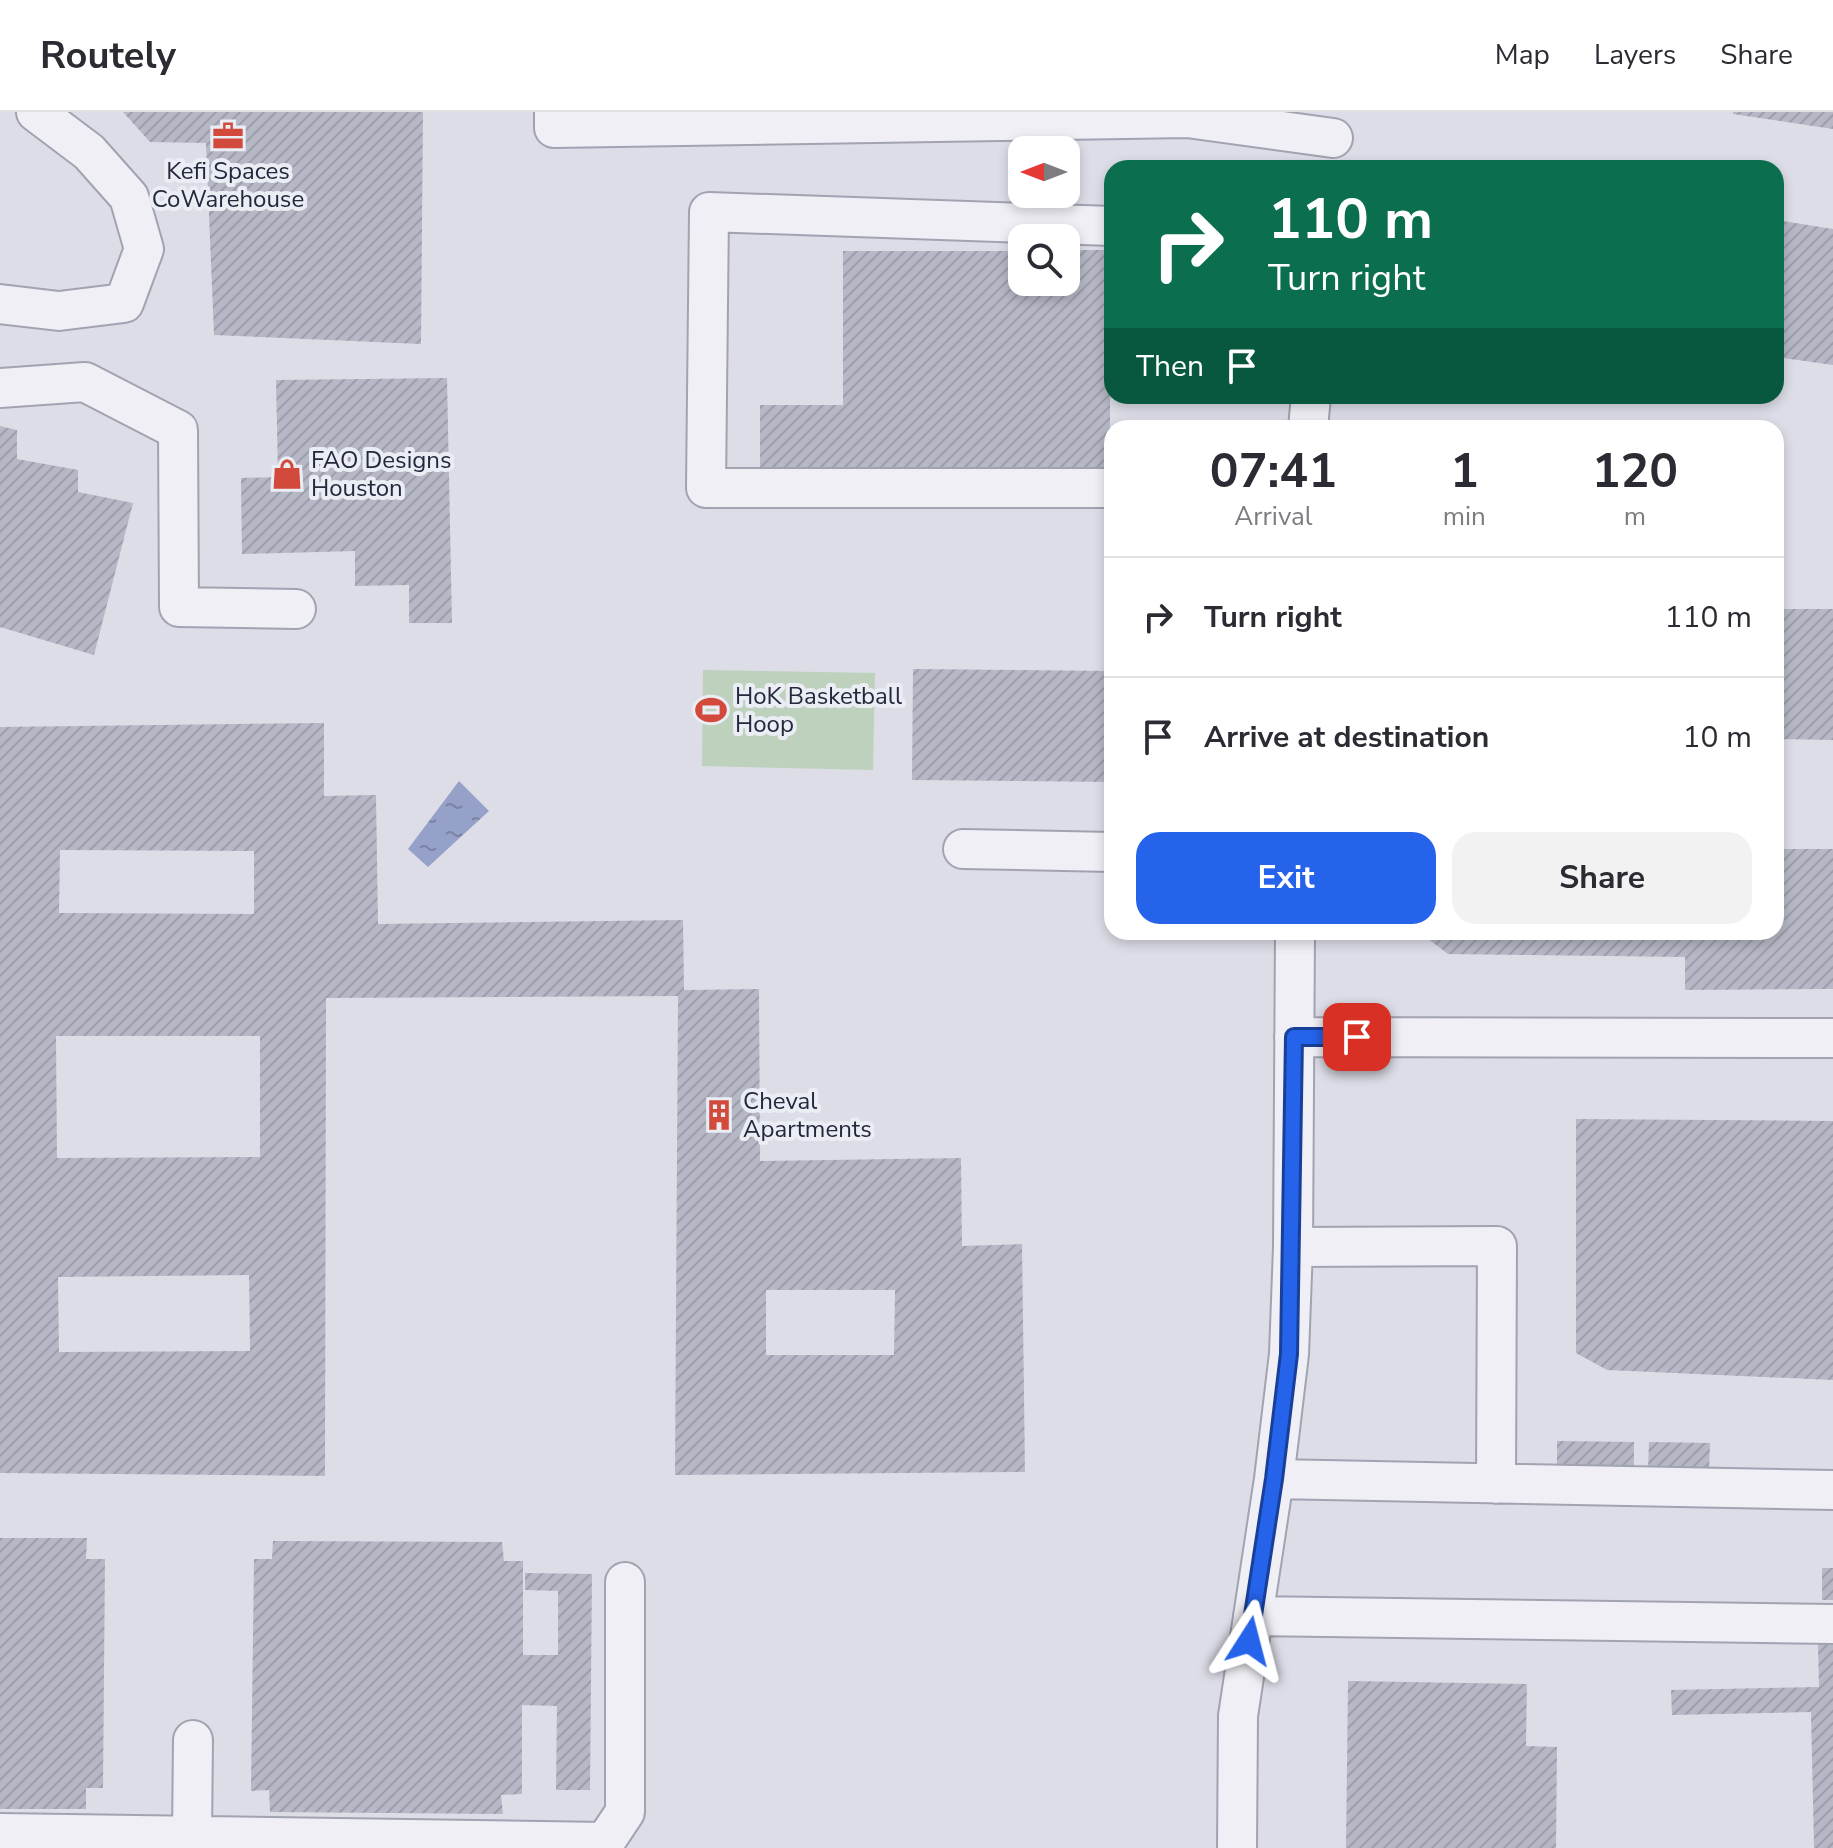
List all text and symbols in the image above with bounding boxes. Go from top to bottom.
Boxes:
text: Routely [40,30,176,81]
text: Map [1495,36,1550,74]
text: Layers [1594,36,1676,74]
text: Share [1720,36,1793,74]
office icon: Kefi Spaces CoWarehouse [211,119,245,153]
north arrow [1008,136,1080,208]
map controls [1008,136,1080,296]
place label: Kefi Spaces CoWarehouse [152,155,304,215]
text: 110 m [1268,181,1433,258]
icon: right [1136,192,1240,296]
button: search [1008,224,1080,296]
text: Turn right [1268,254,1425,303]
icon: arrive [1220,344,1264,388]
text: Then [1136,346,1204,387]
text: 07:41 [1210,438,1337,504]
text: 1 [1450,438,1479,504]
text: 120 [1592,438,1678,504]
place label: FAO Designs Houston [311,444,451,504]
shop icon: FAO Designs Houston [270,457,304,491]
text: Arrival [1234,499,1313,534]
text: min [1443,499,1486,534]
text: m [1624,499,1646,534]
icon: right [1136,595,1180,639]
text: Turn right [1204,597,1342,638]
text: 110 m [1665,597,1752,638]
place label: HoK Basketball Hoop [735,680,902,740]
sports icon: HoK Basketball Hoop [694,693,728,727]
icon: arrive [1136,715,1180,759]
text: Arrive at destination [1204,717,1489,758]
text: 10 m [1683,717,1752,758]
button: Exit [1136,832,1436,924]
button: Share [1452,832,1752,924]
pin [1323,1003,1391,1071]
icon: arrive [1335,1015,1379,1059]
place label: Cheval Apartments [743,1085,872,1145]
building icon: Cheval Apartments [702,1098,736,1132]
position arrow [1207,1599,1291,1683]

